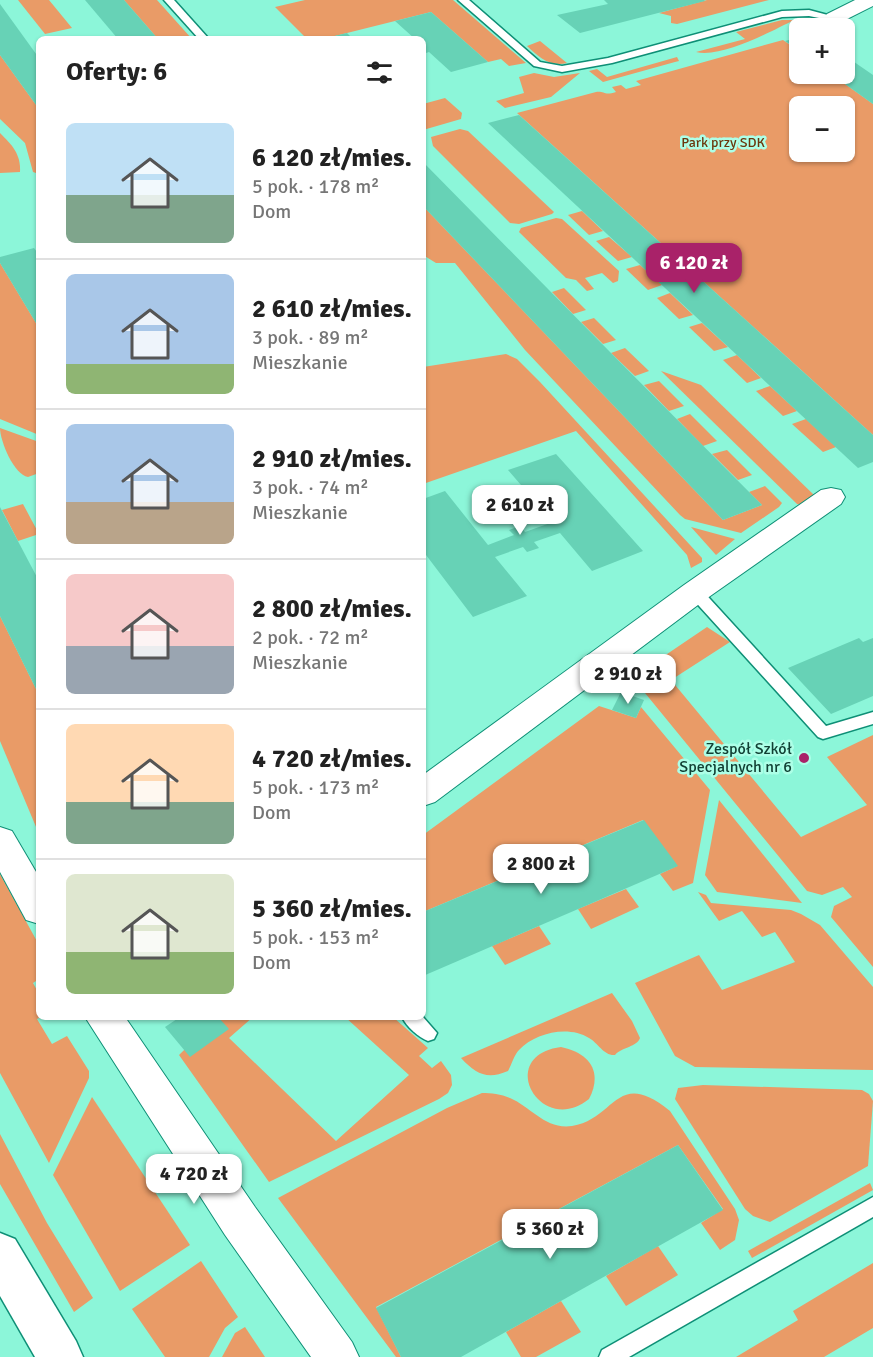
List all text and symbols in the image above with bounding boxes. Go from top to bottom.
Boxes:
map controls [789,18,855,162]
button: + [789,18,855,84]
text: Oferty: 6 [66,56,167,88]
icon: filters [363,56,396,89]
button: − [789,96,855,162]
park label: Park przy SDK [681,134,766,151]
text: 6 120 zł/mies. [252,142,412,174]
icon: home [114,147,186,219]
text: 5 pok. · 178 m² [252,174,380,199]
text: Dom [252,199,291,224]
pin: 6 120 zł [632,243,756,294]
text: 6 120 zł [660,250,728,275]
text: 2 610 zł/mies. [252,293,412,325]
icon: home [114,298,186,370]
text: 3 pok. · 89 m² [252,325,369,350]
text: Mieszkanie [252,350,348,375]
text: 2 910 zł/mies. [252,443,412,475]
icon: home [114,448,186,520]
text: 3 pok. · 74 m² [252,475,369,500]
pin: 2 610 zł [458,485,582,536]
text: 2 610 zł [486,492,554,517]
text: Mieszkanie [252,500,348,525]
text: 2 800 zł/mies. [252,593,412,625]
icon: home [114,598,186,670]
text: 2 pok. · 72 m² [252,625,369,650]
text: Mieszkanie [252,650,348,675]
pin: 2 910 zł [566,654,690,705]
text: 2 910 zł [594,661,662,686]
place label: Zespół Szkół Specjalnych nr 6 [679,739,792,777]
text: 4 720 zł/mies. [252,743,412,775]
icon: home [114,748,186,820]
marker: Zespół Szkół Specjalnych nr 6 [797,751,811,765]
text: 5 pok. · 173 m² [252,775,380,800]
text: Dom [252,800,291,825]
pin: 2 800 zł [479,844,603,895]
text: 2 800 zł [507,851,575,876]
text: 5 360 zł/mies. [252,893,412,925]
icon: home [114,898,186,970]
text: 5 pok. · 153 m² [252,925,380,950]
text: Dom [252,950,291,975]
pin: 4 720 zł [132,1154,256,1205]
text: 4 720 zł [160,1161,228,1186]
pin: 5 360 zł [488,1209,612,1260]
text: 5 360 zł [516,1216,584,1241]

